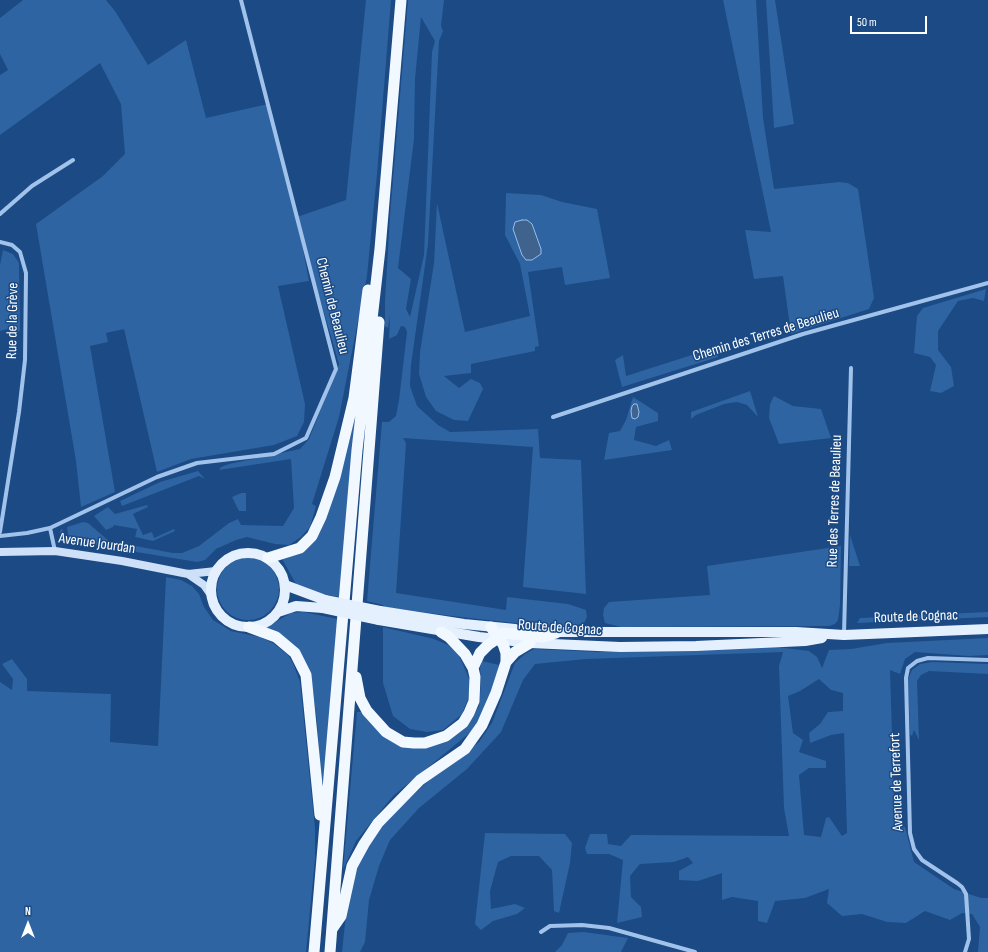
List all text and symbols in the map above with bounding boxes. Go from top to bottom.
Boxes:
scale bar [852,8,929,34]
text: 50 m [857,15,877,30]
street label: Chemin de Beaulieu [311,256,353,356]
street label: Rue de la Grève [3,283,23,359]
street label: Chemin des Terres de Beaulieu [691,304,841,366]
street label: Rue des Terres de Beaulieu [824,434,846,568]
street label: Avenue Jourdan [58,530,136,558]
street label: Route de Cognac [874,607,958,627]
street label: Route de Cognac [517,616,603,640]
street label: Avenue de Terrefort [886,732,908,832]
north arrow [8,904,48,944]
text: N [25,905,31,918]

